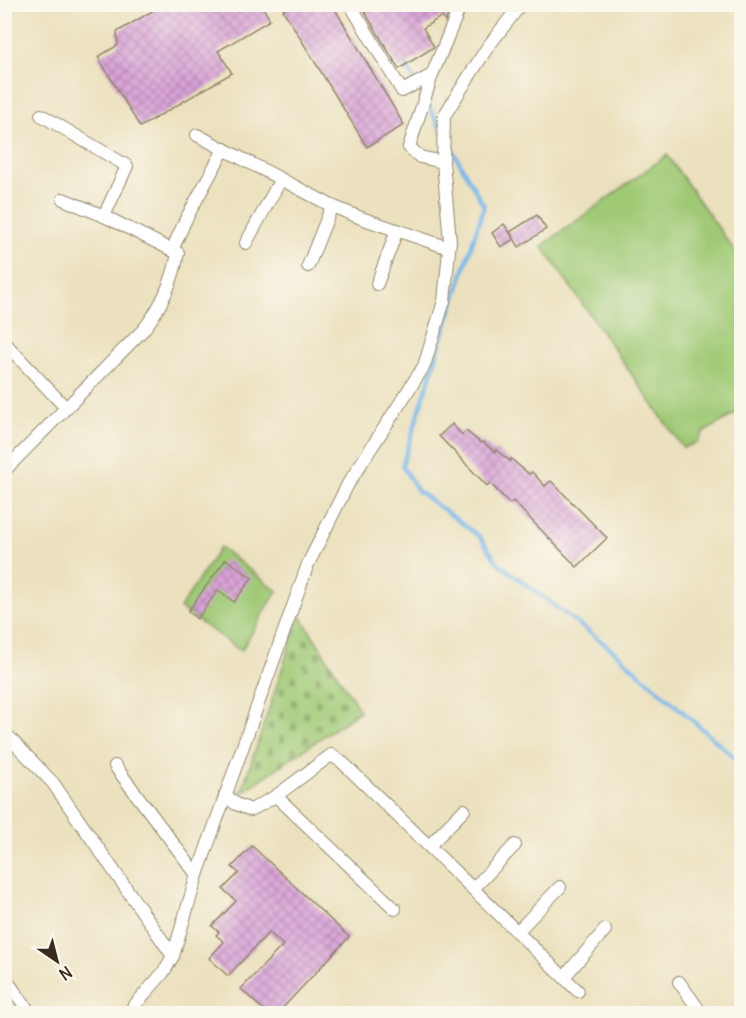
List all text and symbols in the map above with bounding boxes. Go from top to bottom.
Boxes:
north arrow [27,931,87,991]
text: N [55,962,76,985]

